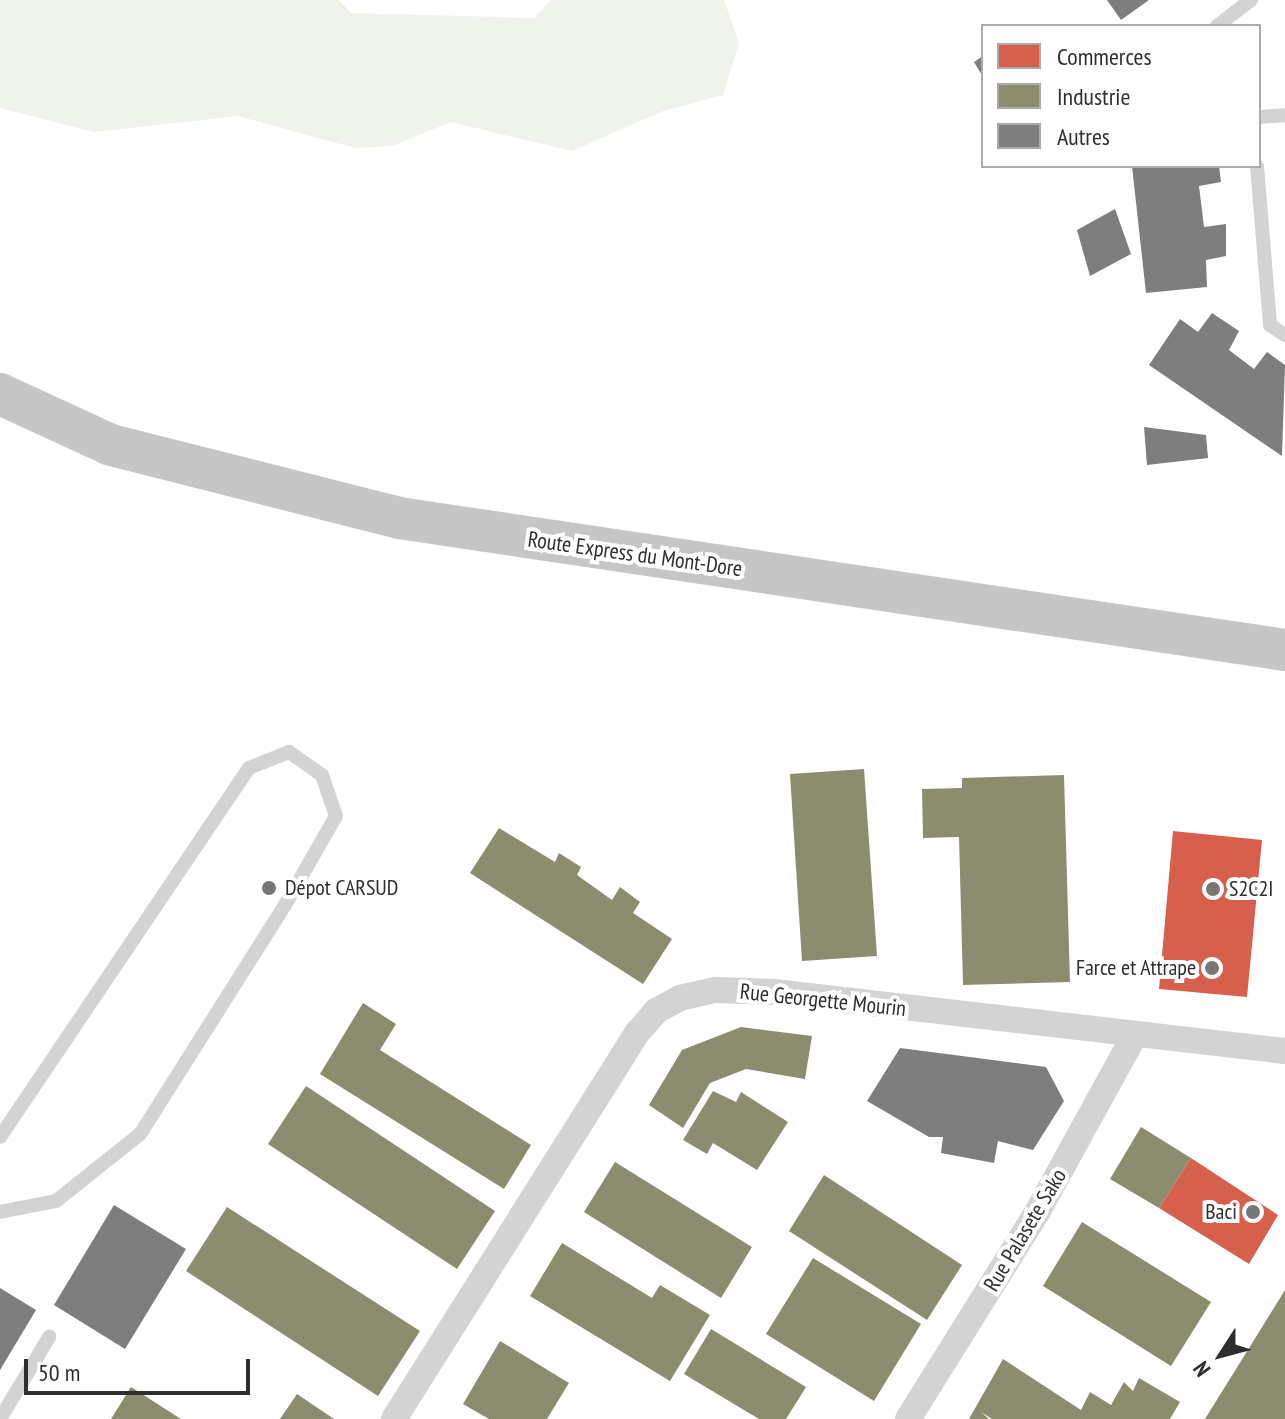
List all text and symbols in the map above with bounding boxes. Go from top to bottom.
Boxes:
legend [981,24,1261,168]
text: Commerces [1057,41,1152,72]
text: Industrie [1057,81,1130,112]
text: Autres [1057,121,1110,152]
street label: Route Express du Mont-Dore [526,526,744,582]
place label: Dépot CARSUD [285,875,398,901]
place label: S2C2I [1229,876,1273,902]
marker: Dépot CARSUD [260,879,278,897]
marker: S2C2I [1204,880,1222,898]
place label: Farce et Attrape [1075,955,1196,981]
marker: Farce et Attrape [1203,959,1221,977]
street label: Rue Georgette Mourin [739,978,907,1022]
street label: Rue Palasete Sako [978,1164,1072,1296]
place label: Baci [1205,1199,1237,1225]
marker: Baci [1244,1203,1262,1221]
north arrow [1181,1315,1261,1395]
scale bar [28,1343,254,1393]
text: N [1187,1356,1216,1382]
text: 50 m [38,1357,80,1388]

